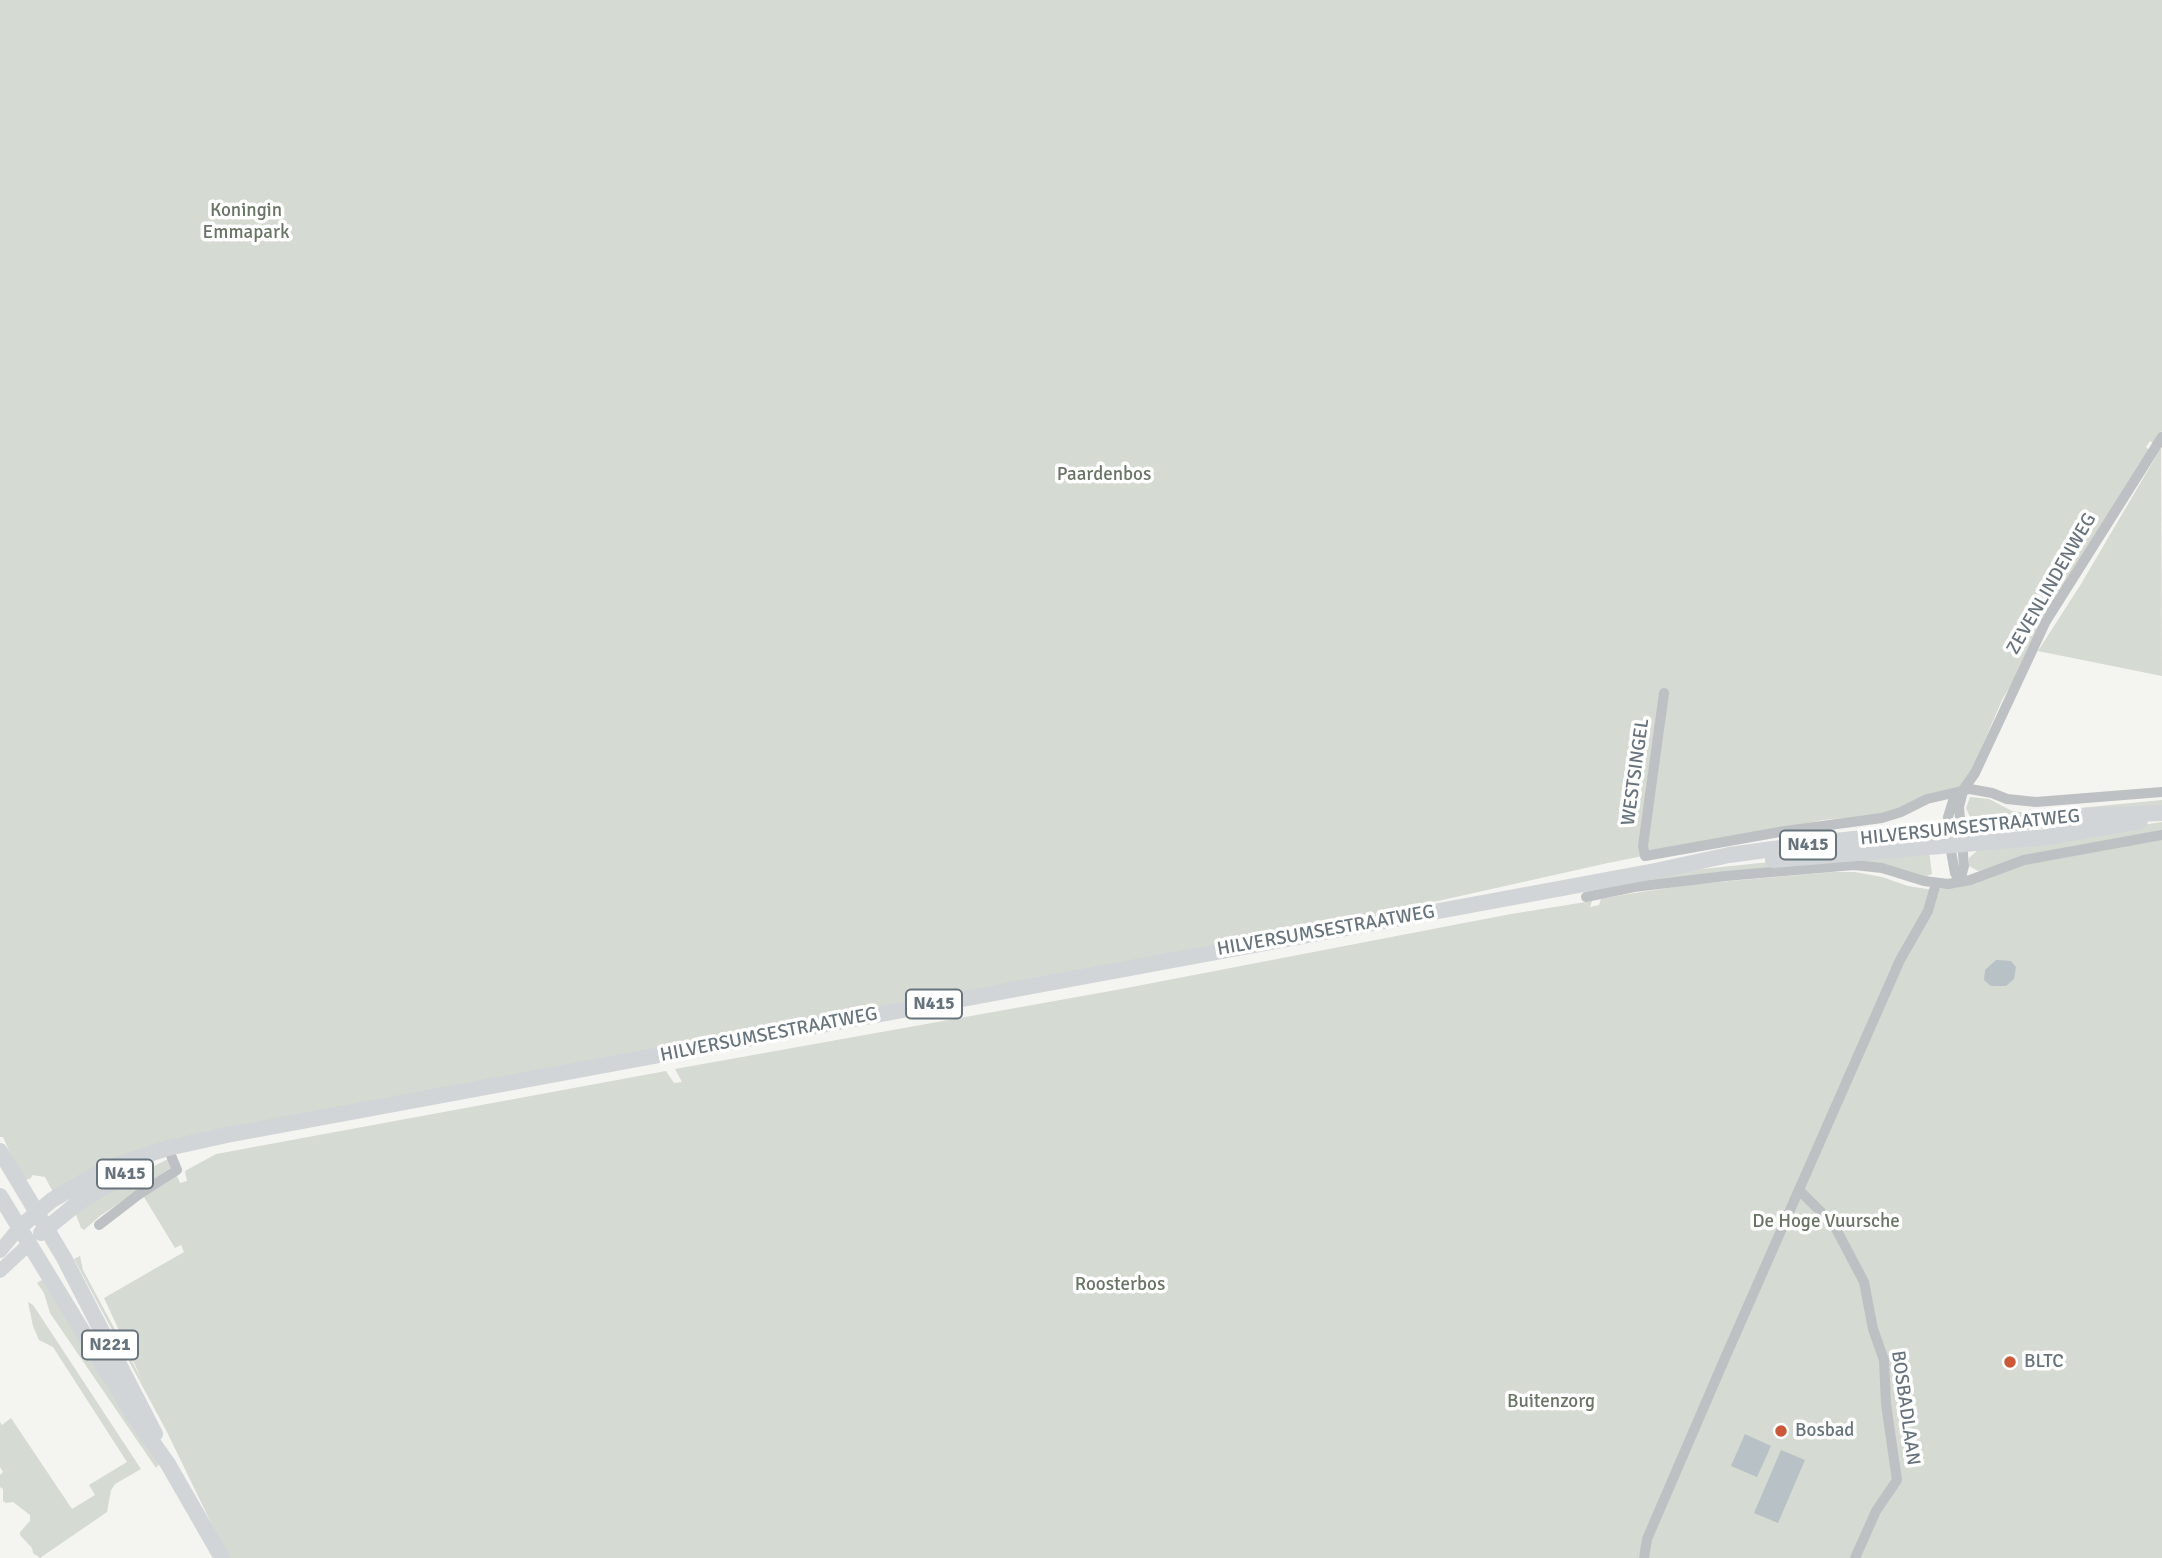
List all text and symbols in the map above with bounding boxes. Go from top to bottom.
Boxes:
park label: Koningin Emmapark [203,200,289,244]
park label: Paardenbos [1057,464,1151,486]
street label: ZEVENLINDENWEG [2002,509,2102,659]
street label: WESTSINGEL [1617,717,1655,827]
street label: HILVERSUMSESTRAATWEG [1859,805,2081,851]
road number: N415 [1780,830,1836,860]
street label: HILVERSUMSESTRAATWEG [1215,901,1437,961]
road number: N415 [906,989,962,1018]
street label: HILVERSUMSESTRAATWEG [658,1003,880,1067]
road number: N415 [97,1160,153,1189]
park label: De Hoge Vuursche [1752,1211,1900,1233]
park label: Roosterbos [1075,1274,1165,1296]
road number: N221 [82,1330,138,1360]
street label: BOSBADLAAN [1886,1349,1924,1467]
place label: BLTC [2024,1351,2064,1373]
marker: BLTC [2002,1354,2018,1370]
park label: Buitenzorg [1507,1391,1595,1413]
place label: Bosbad [1795,1420,1854,1442]
marker: Bosbad [1773,1423,1789,1439]

